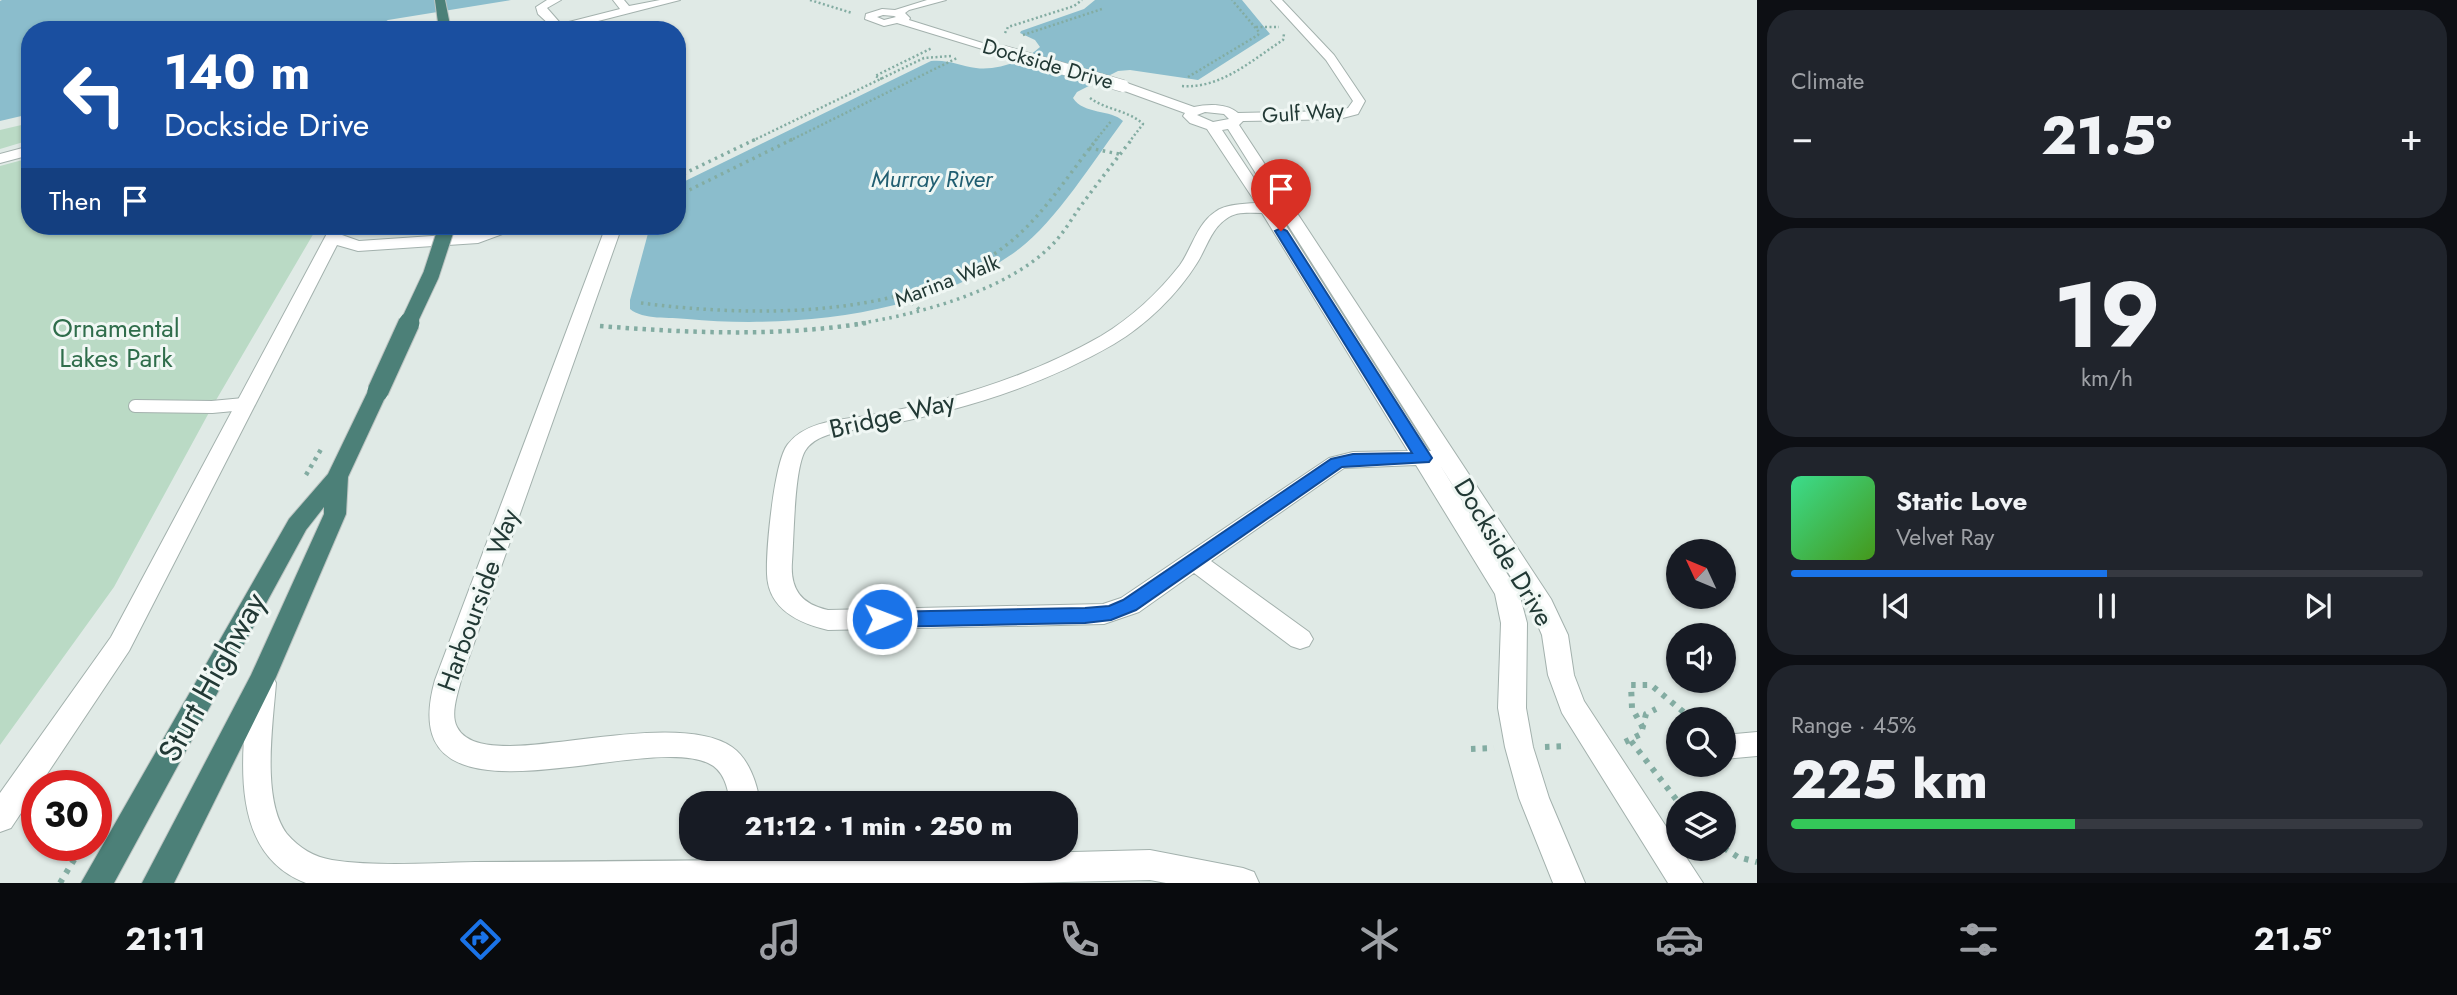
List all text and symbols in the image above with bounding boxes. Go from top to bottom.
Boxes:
street label: Dockside Drive [979,31,1117,97]
text: 140 m [164,37,310,107]
icon: left [49,49,140,140]
text: Climate [1791,64,1864,98]
street label: Gulf Way [1261,95,1346,131]
text: 21.5° [2041,98,2172,174]
text: Dockside Drive [164,102,369,148]
text: − [1791,109,1813,164]
text: + [2400,109,2423,164]
pin [1251,159,1311,231]
water label: Murray River [871,162,994,196]
icon: arrive [1262,170,1300,208]
text: Then [49,182,102,220]
icon: arrive [116,182,154,220]
street label: Marina Walk [890,247,1004,315]
text: 19 [2053,250,2161,381]
park label: Ornamental Lakes Park [52,309,180,377]
text: km/h [2081,361,2133,395]
street label: Bridge Way [825,382,959,448]
street label: Dockside Drive [1445,471,1563,633]
text: Static Love [1896,482,2028,520]
street label: Harbourside Way [427,503,529,697]
text: Velvet Ray [1896,520,1994,554]
north arrow [1666,539,1736,609]
map controls [1666,539,1736,861]
position arrow [845,582,919,656]
street label: Sturt Highway [146,583,278,770]
icon: previous [1877,587,1915,625]
icon: pause [2088,587,2126,625]
icon: next [2299,587,2337,625]
button: sound [1666,623,1736,693]
button: search [1666,707,1736,777]
text: Range · 45% [1791,708,1916,742]
text: 225 km [1791,742,1988,818]
speed limit sign: 30 [21,770,112,861]
button: layers [1666,791,1736,861]
text: 21:12 · 1 min · 250 m [745,807,1012,845]
icon: directions [456,915,505,964]
icon: music [756,915,805,964]
icon: phone [1055,915,1104,964]
icon: climate [1355,915,1404,964]
icon: car [1655,915,1704,964]
icon: filters [1954,915,2003,964]
text: 21:11 [125,916,205,962]
text: 21.5° [2254,916,2332,962]

